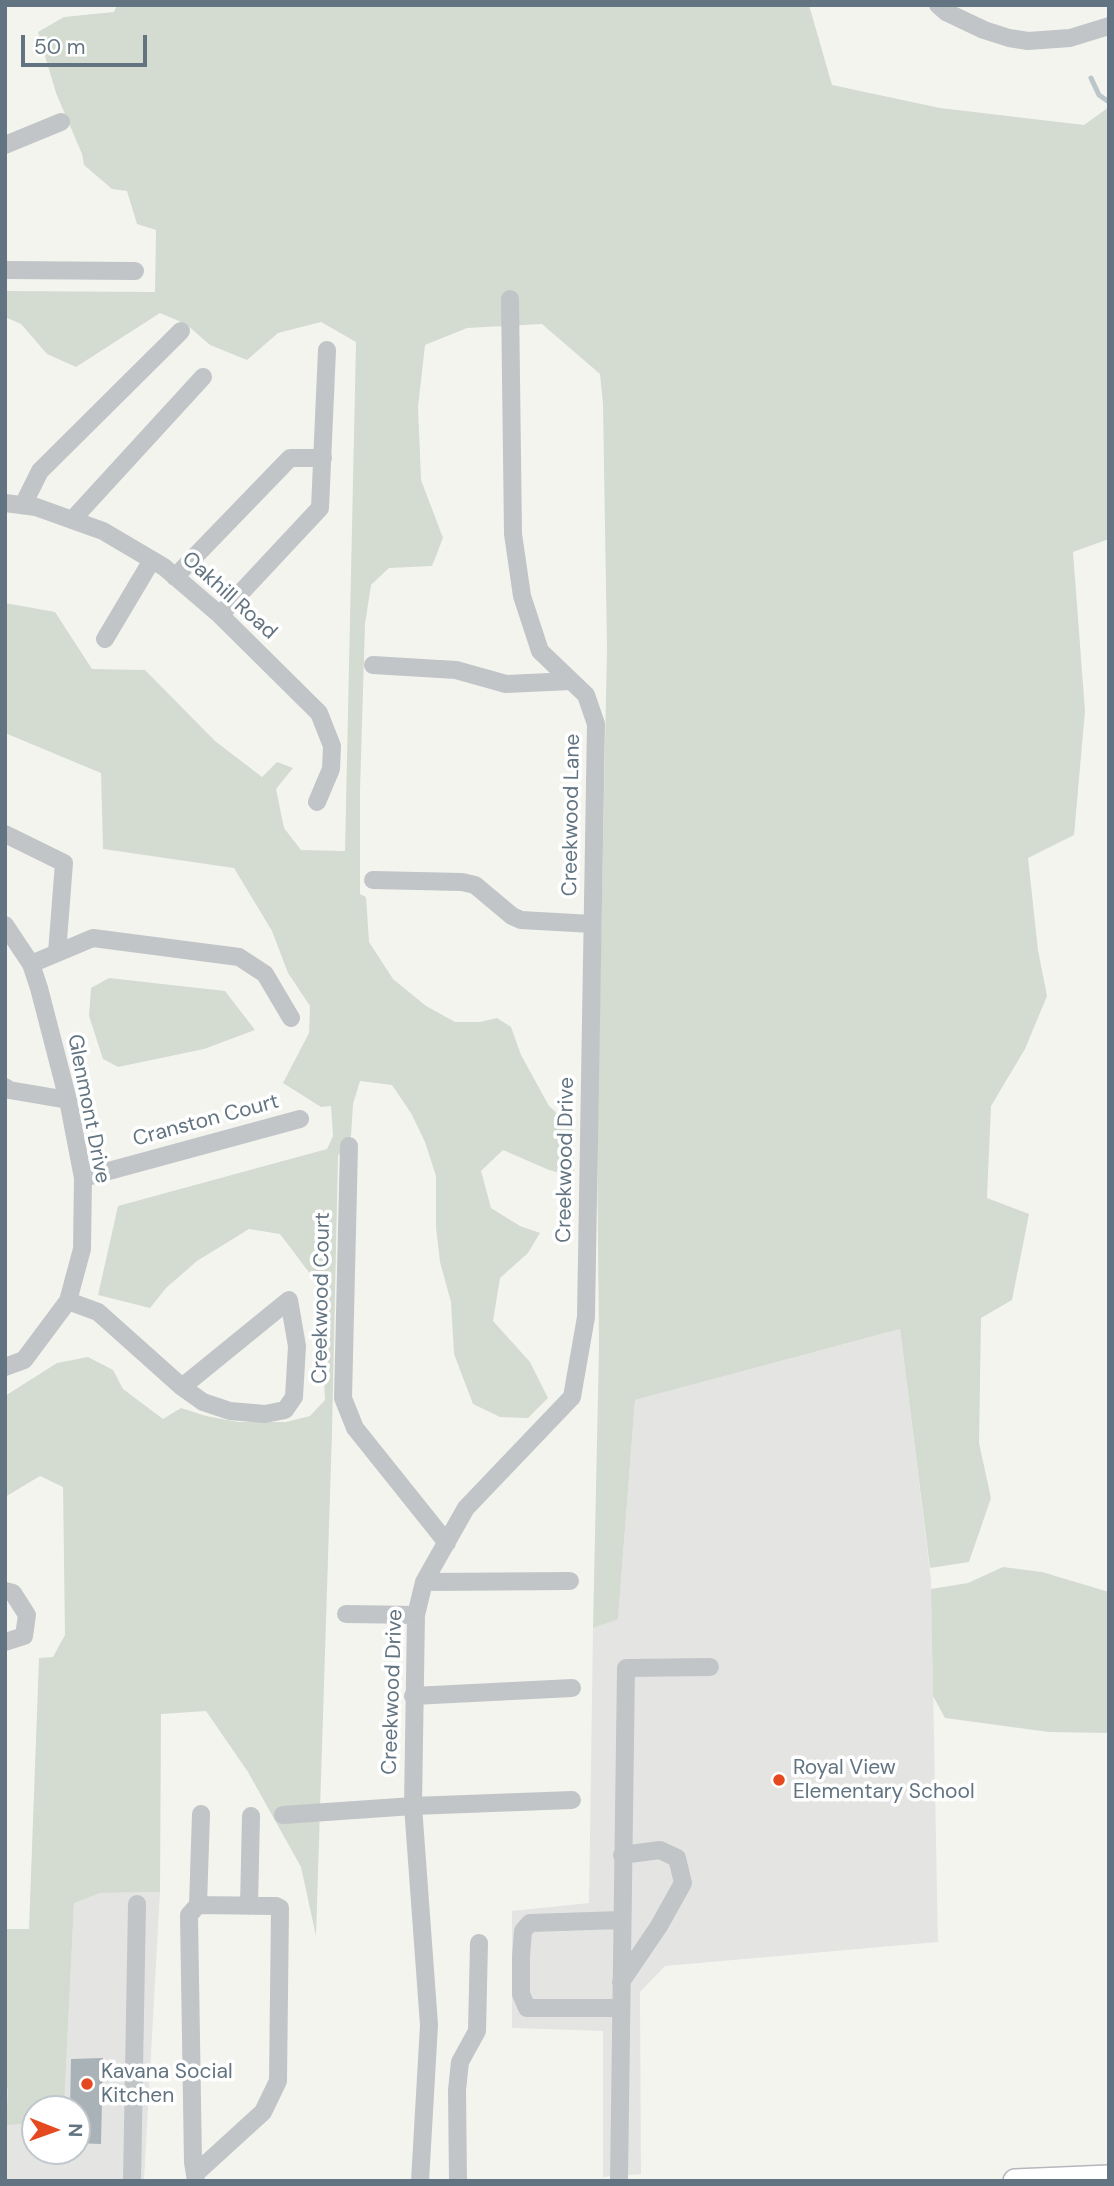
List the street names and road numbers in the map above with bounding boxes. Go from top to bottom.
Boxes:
street label: Oakhill Road [176,547,282,645]
street label: Creekwood Lane [558,733,586,897]
street label: Glenmont Drive [61,1032,115,1186]
street label: Creekwood Drive [552,1077,580,1243]
street label: Cranston Court [130,1089,282,1153]
street label: Creekwood Court [308,1212,336,1384]
street label: Creekwood Drive [378,1609,408,1775]

